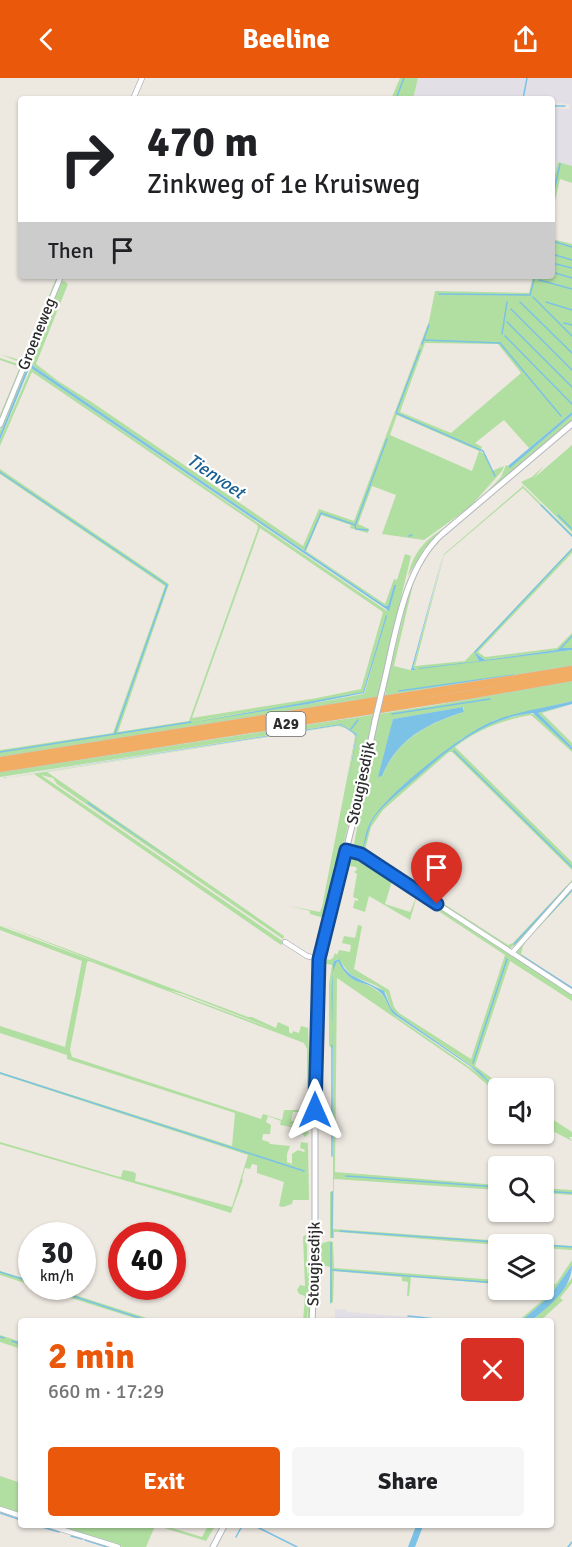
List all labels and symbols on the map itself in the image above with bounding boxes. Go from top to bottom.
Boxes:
street label: Groeneweg [13,295,61,373]
water label: Tienvoet [183,449,251,505]
road number: A29 [266,712,306,736]
street label: Stougjesdijk [342,740,380,826]
pin [411,842,462,904]
position arrow [283,1078,347,1142]
speed limit sign: 40 [108,1222,186,1300]
street label: Stougjesdijk [303,1222,325,1306]

